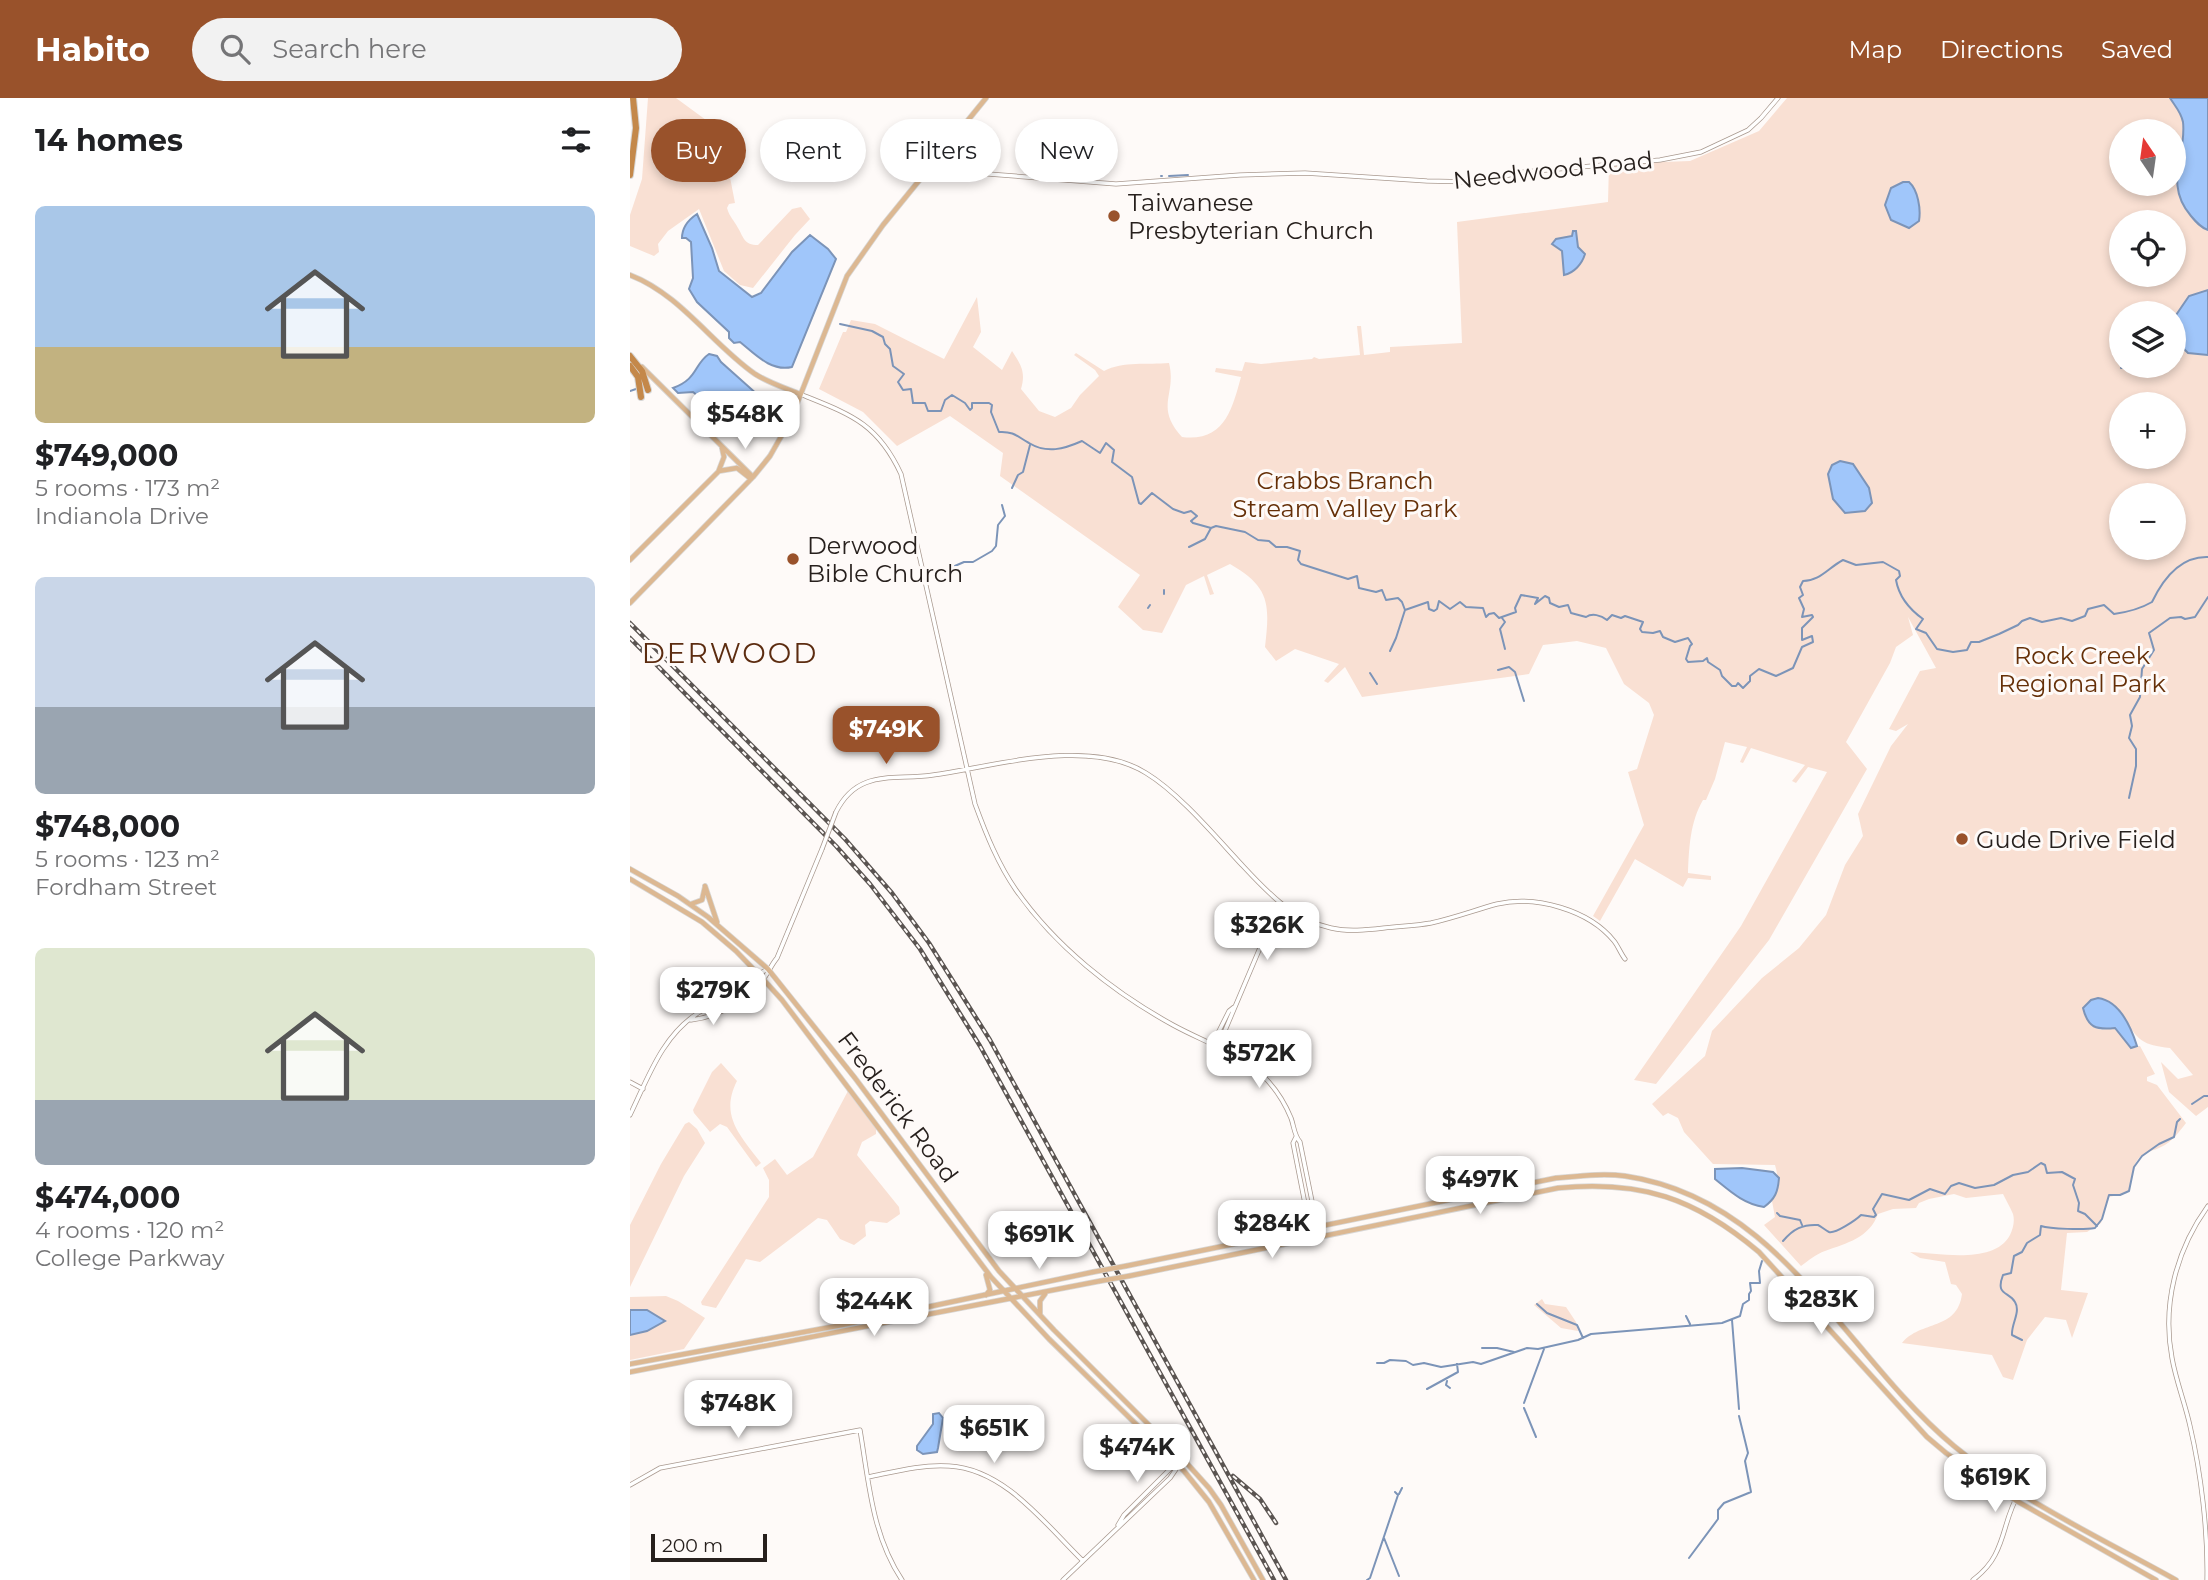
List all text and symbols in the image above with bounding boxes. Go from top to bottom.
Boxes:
search box [192,18,682,81]
text: Habito [35,29,150,69]
icon: search [216,30,254,68]
text: Search here [272,33,427,65]
text: Map [1849,35,1902,64]
text: Directions [1940,35,2063,64]
text: Saved [2101,35,2173,64]
chip: Buy [651,119,746,182]
chip: Rent [760,119,866,182]
chip: Filters [880,119,1001,182]
chip: New [1015,119,1118,182]
north arrow [2109,119,2186,196]
map controls [2109,119,2186,560]
icon: filters [557,121,595,159]
text: 14 homes [35,122,183,159]
street label: Needwood Road [1452,145,1654,195]
place label: Taiwanese Presbyterian Church [1128,188,1374,245]
marker: Taiwanese Presbyterian Church [1106,208,1122,224]
button: locate [2109,210,2186,287]
icon: home [252,251,378,377]
button: layers [2109,301,2186,378]
pin: $548K [696,392,794,451]
button: + [2109,392,2186,469]
text: $548K [707,400,783,428]
text: $749,000 [35,437,178,474]
park label: Crabbs Branch Stream Valley Park [1233,466,1458,523]
text: 5 rooms · 173 m² [35,474,220,502]
button: − [2109,483,2186,560]
text: Indianola Drive [35,502,209,530]
place label: Derwood Bible Church [807,531,963,588]
marker: Derwood Bible Church [785,551,801,567]
icon: home [252,622,378,748]
district label: DERWOOD [642,636,818,670]
park label: Rock Creek Regional Park [1998,641,2167,698]
pin: $749K [837,706,935,766]
text: $749K [849,715,923,743]
text: $748,000 [35,808,180,845]
place label: Gude Drive Field [1976,825,2176,854]
marker: Gude Drive Field [1954,831,1970,847]
text: 5 rooms · 123 m² [35,845,220,873]
text: Fordham Street [35,873,217,901]
pin: $326K [1218,902,1316,962]
text: $326K [1230,911,1304,939]
pin: $279K [664,968,762,1027]
text: $279K [676,976,750,1004]
icon: home [252,993,378,1119]
street label: Frederick Road [832,1026,964,1188]
pin: $572K [1210,1030,1308,1090]
text: $572K [1223,1039,1295,1067]
pin: $497K [1431,1156,1529,1216]
text: $497K [1442,1165,1518,1193]
text: $474,000 [35,1179,180,1216]
pin: $284K [1223,1200,1321,1260]
text: $284K [1234,1209,1310,1237]
pin: $691K [990,1212,1088,1271]
text: 4 rooms · 120 m² [35,1216,224,1244]
text: $691K [1004,1220,1074,1248]
text: College Parkway [35,1244,224,1272]
pin: $283K [1772,1276,1870,1336]
pin: $244K [825,1278,923,1338]
text: $283K [1784,1285,1858,1313]
text: $244K [836,1287,912,1315]
pin: $748K [689,1380,787,1440]
text: $748K [700,1389,776,1417]
pin: $651K [945,1406,1043,1465]
text: $651K [959,1414,1029,1442]
pin: $474K [1088,1424,1186,1484]
text: $474K [1099,1433,1175,1461]
pin: $619K [1946,1454,2044,1514]
text: $619K [1960,1463,2030,1491]
scale bar [651,1531,766,1563]
text: 200 m [662,1534,723,1557]

